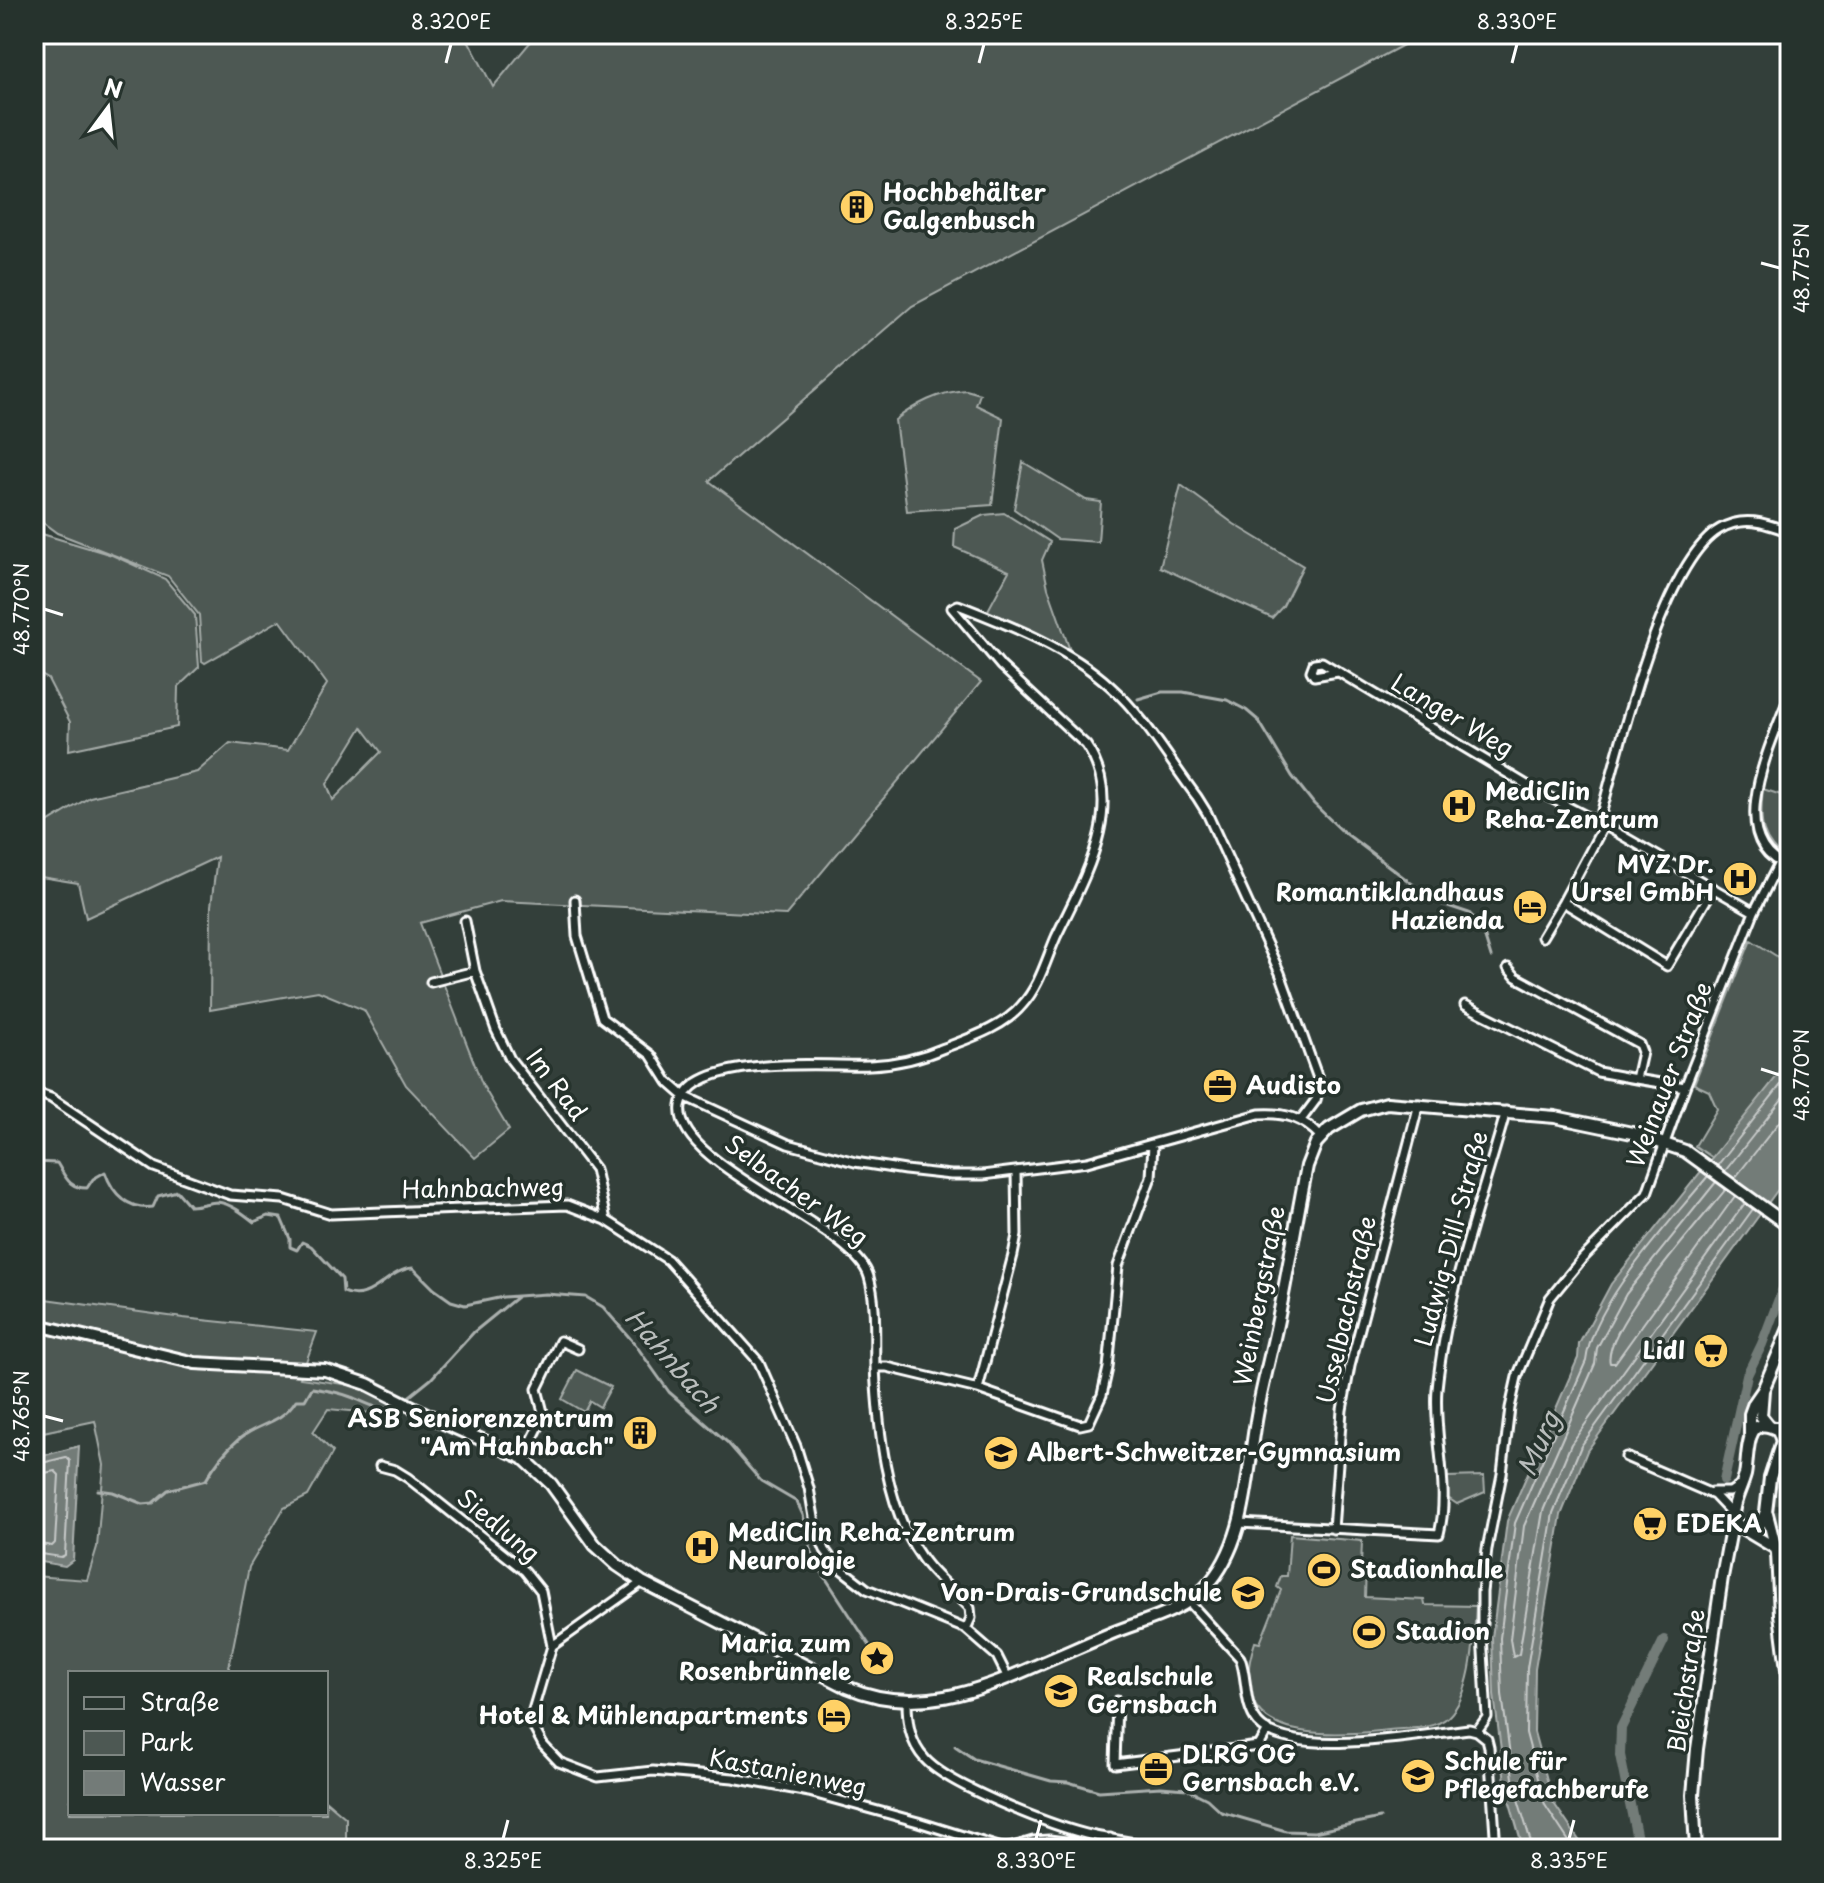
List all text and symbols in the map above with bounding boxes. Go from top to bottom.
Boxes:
text: 8.320°E [411,6,491,36]
text: 8.325°E [945,6,1023,36]
text: 8.330°E [1477,6,1557,36]
north arrow [68,68,148,148]
text: N [101,69,126,105]
place label: Hochbehälter Galgenbusch [883,173,1047,237]
building icon: Hochbehälter Galgenbusch [838,188,876,226]
text: 48.775°N [1786,223,1816,313]
text: 48.770°N [6,563,36,655]
street label: Langer Weg [1385,663,1521,765]
place label: MediClin Reha-Zentrum [1485,772,1659,836]
hospital icon: MediClin Reha-Zentrum [1440,787,1478,825]
place label: MVZ Dr. Ursel GmbH [1571,845,1714,909]
hospital icon: MVZ Dr. Ursel GmbH [1721,860,1759,898]
place label: Romantiklandhaus Hazienda [1276,873,1505,937]
hotel icon: Romantiklandhaus Hazienda [1511,888,1549,926]
street label: Weinauer Straße [1616,976,1720,1172]
text: 48.770°N [1786,1029,1816,1121]
street label: Im Rad [519,1040,597,1128]
place label: Audisto [1246,1066,1341,1102]
office icon: Audisto [1201,1067,1239,1105]
street label: Selbacher Weg [718,1125,877,1254]
street label: Ludwig-Dill-Straße [1404,1127,1496,1350]
street label: Hahnbachweg [401,1168,565,1206]
street label: Weinbergstraße [1223,1202,1293,1389]
street label: Usselbachstraße [1306,1212,1384,1407]
water label: Hahnbach [616,1299,730,1422]
place label: Lidl [1643,1331,1685,1367]
supermarket icon: Lidl [1692,1332,1730,1370]
text: 48.765°N [6,1370,36,1462]
place label: ASB Seniorenzentrum "Am Hahnbach" [348,1399,614,1463]
water label: Murg [1506,1403,1570,1482]
building icon: ASB Seniorenzentrum "Am Hahnbach" [621,1414,659,1452]
place label: Albert-Schweitzer-Gymnasium [1027,1433,1401,1469]
school or university icon: Albert-Schweitzer-Gymnasium [982,1434,1020,1472]
street label: Siedlung [450,1479,549,1570]
place label: EDEKA [1676,1504,1762,1540]
supermarket icon: EDEKA [1631,1505,1669,1543]
place label: MediClin Reha-Zentrum Neurologie [728,1513,1015,1577]
hospital icon: MediClin Reha-Zentrum Neurologie [683,1528,721,1566]
place label: Stadionhalle [1350,1550,1503,1586]
sports icon: Stadionhalle [1305,1551,1343,1589]
place label: Von-Drais-Grundschule [940,1573,1222,1609]
school or university icon: Von-Drais-Grundschule [1229,1574,1267,1612]
street label: Bleichstraße [1657,1607,1713,1755]
place label: Stadion [1395,1612,1490,1648]
sports icon: Stadion [1350,1613,1388,1651]
place label: Maria zum Rosenbrünnele [679,1624,851,1688]
place icon: Maria zum Rosenbrünnele [858,1639,896,1677]
place label: Realschule Gernsbach [1087,1657,1217,1721]
legend [68,1671,328,1815]
school or university icon: Realschule Gernsbach [1042,1672,1080,1710]
text: Straße [140,1683,219,1719]
place label: Hotel & Mühlenapartments [478,1696,808,1732]
hotel icon: Hotel & Mühlenapartments [815,1697,853,1735]
text: Park [140,1723,194,1759]
place label: DLRG OG Gernsbach e.V. [1182,1735,1360,1799]
street label: Kastanienweg [707,1738,870,1804]
place label: Schule für Pflegefachberufe [1444,1742,1649,1806]
office icon: DLRG OG Gernsbach e.V. [1137,1750,1175,1788]
school or university icon: Schule für Pflegefachberufe [1399,1757,1437,1795]
text: Wasser [140,1763,226,1799]
text: 8.325°E [464,1845,542,1875]
text: 8.330°E [996,1845,1076,1875]
text: 8.335°E [1530,1845,1608,1875]

